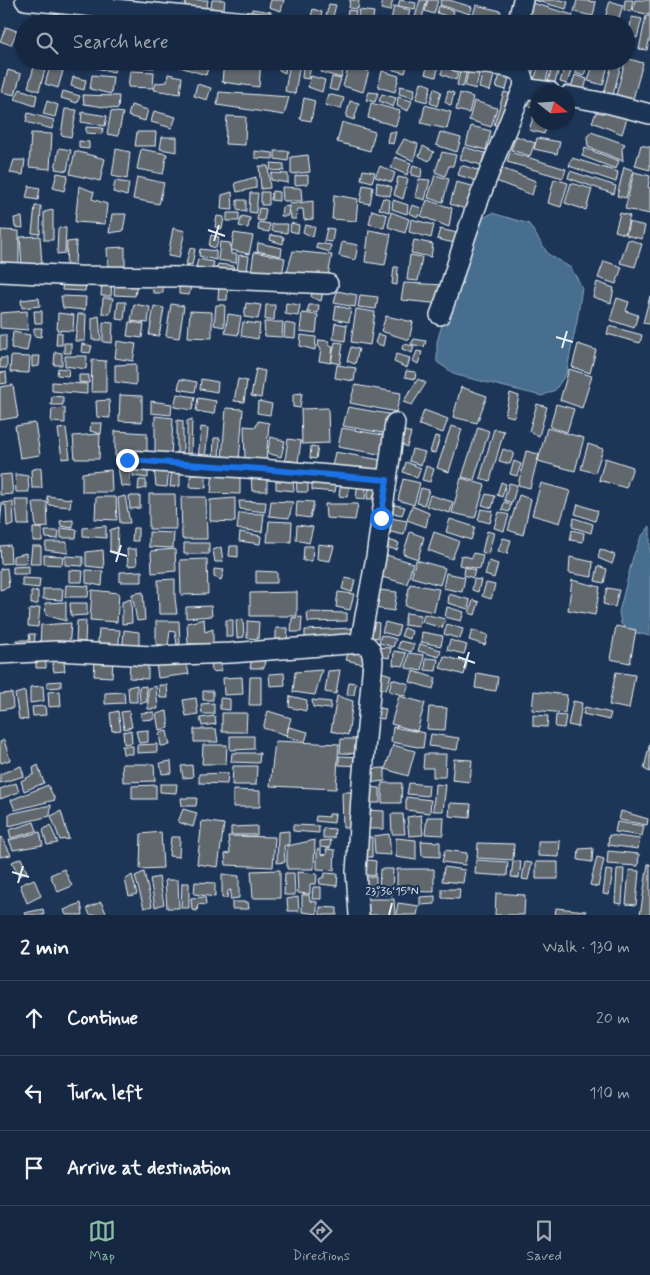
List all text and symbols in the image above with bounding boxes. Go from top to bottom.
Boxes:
search box [15,15,635,70]
icon: search [33,29,61,57]
text: Search here [73,30,169,55]
north arrow [530,85,575,130]
route end [116,449,139,472]
route start [370,507,393,530]
text: 23°36'15"N [365,884,419,900]
text: 2 min [20,934,69,962]
text: Walk · 130 m [543,937,630,958]
icon: ahead [20,1004,48,1032]
text: Continue [67,1006,138,1031]
text: 20 m [596,1008,630,1029]
icon: left [20,1079,48,1107]
text: Turn left [67,1081,143,1106]
text: 110 m [589,1083,630,1104]
icon: arrive [20,1154,48,1182]
text: Arrive at destination [67,1156,231,1181]
tab: Map [88,1217,116,1265]
tab: Directions [293,1217,350,1265]
tab: Saved [526,1217,562,1265]

